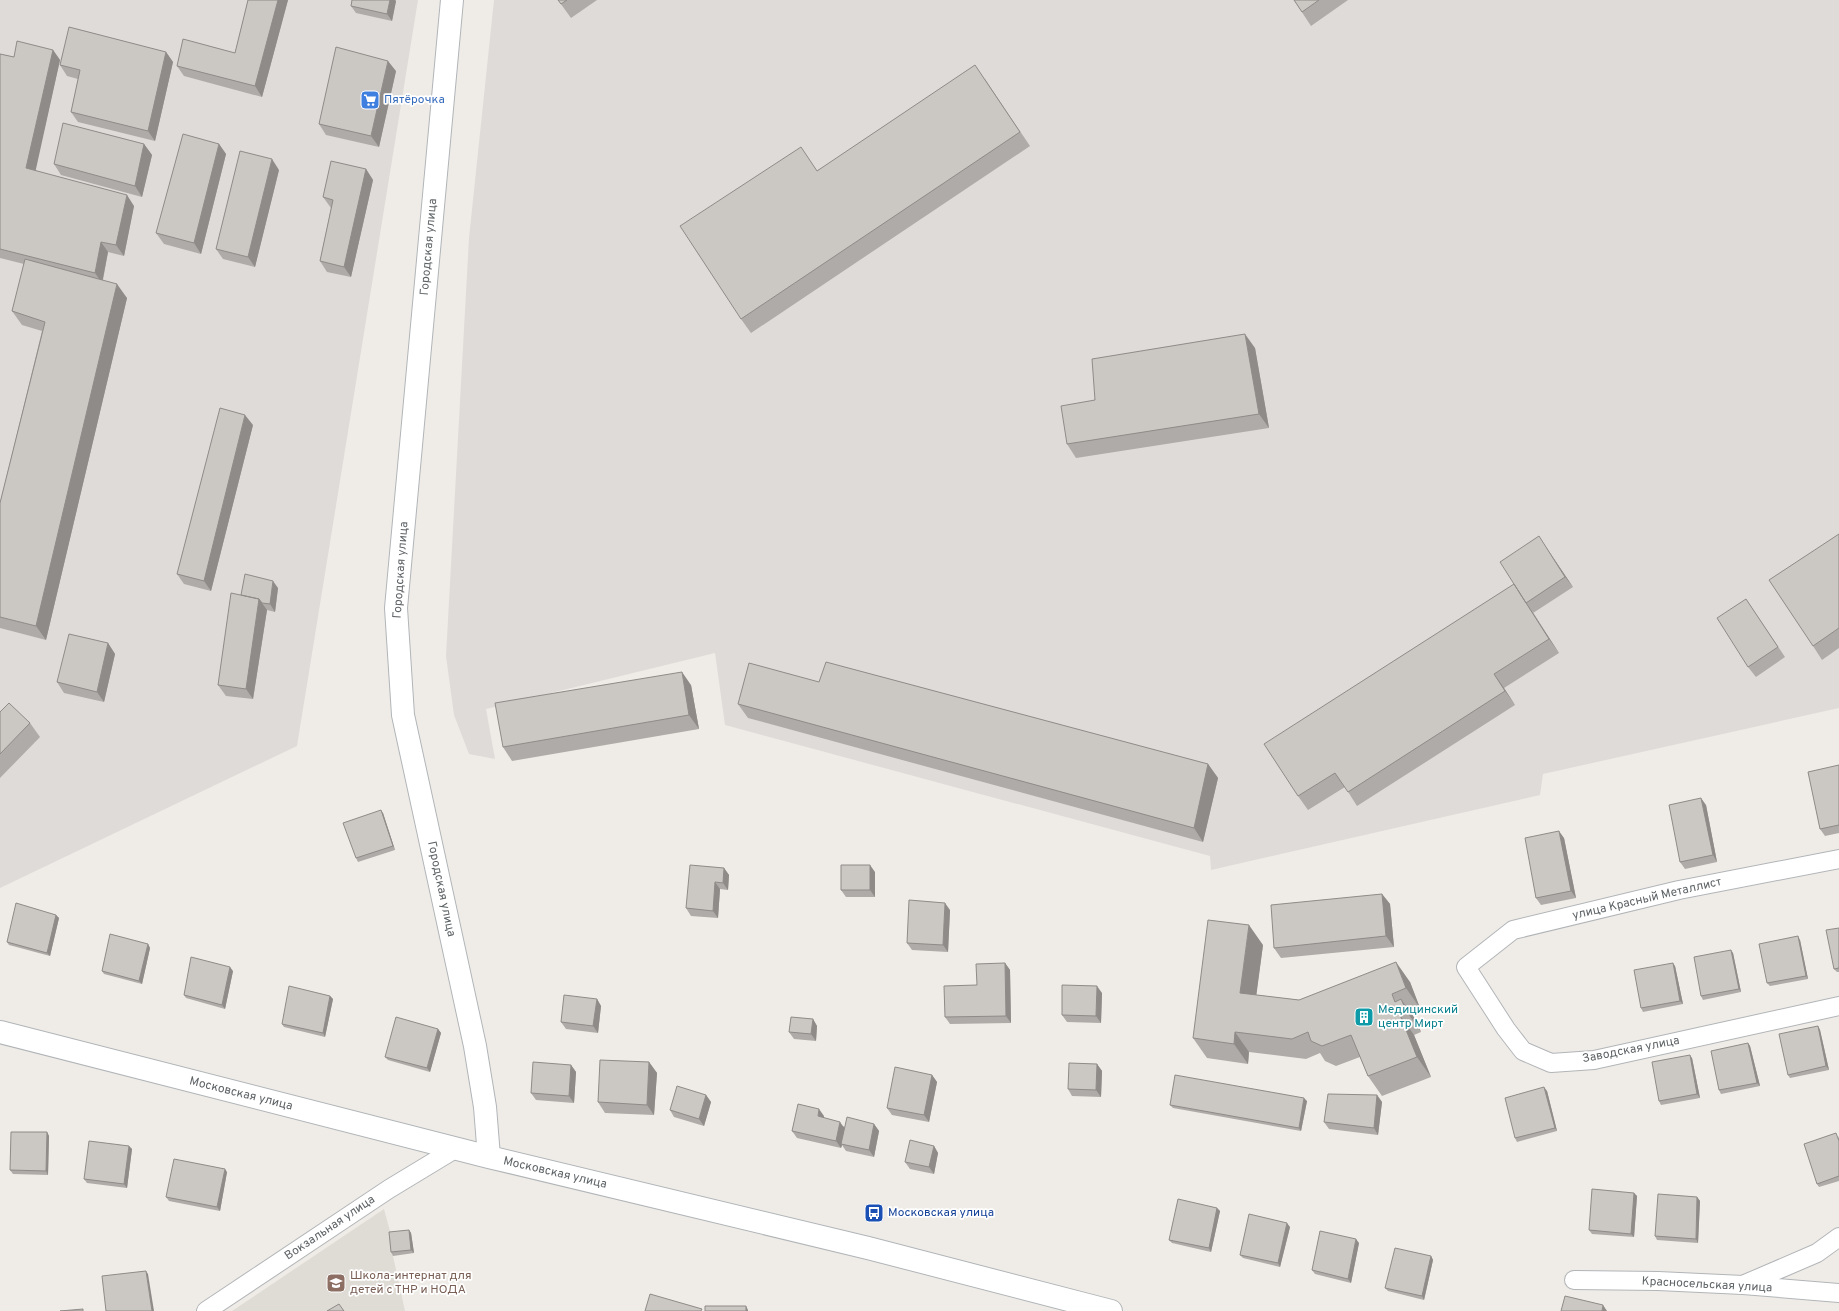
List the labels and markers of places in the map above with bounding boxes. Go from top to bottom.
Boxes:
supermarket icon: Пятёрочка [359,89,381,111]
place label: Пятёрочка [384,92,445,108]
place label: Медицинский центр Мирт [1378,1002,1458,1032]
building icon: Медицинский центр Мирт [1353,1006,1375,1028]
bus stop icon: Московская улица [863,1202,885,1224]
place label: Московская улица [888,1205,994,1221]
place label: Школа-интернат для детей с ТНР и НОДА [350,1268,472,1298]
school or university icon: Школа-интернат для детей с ТНР и НОДА [325,1272,347,1294]

